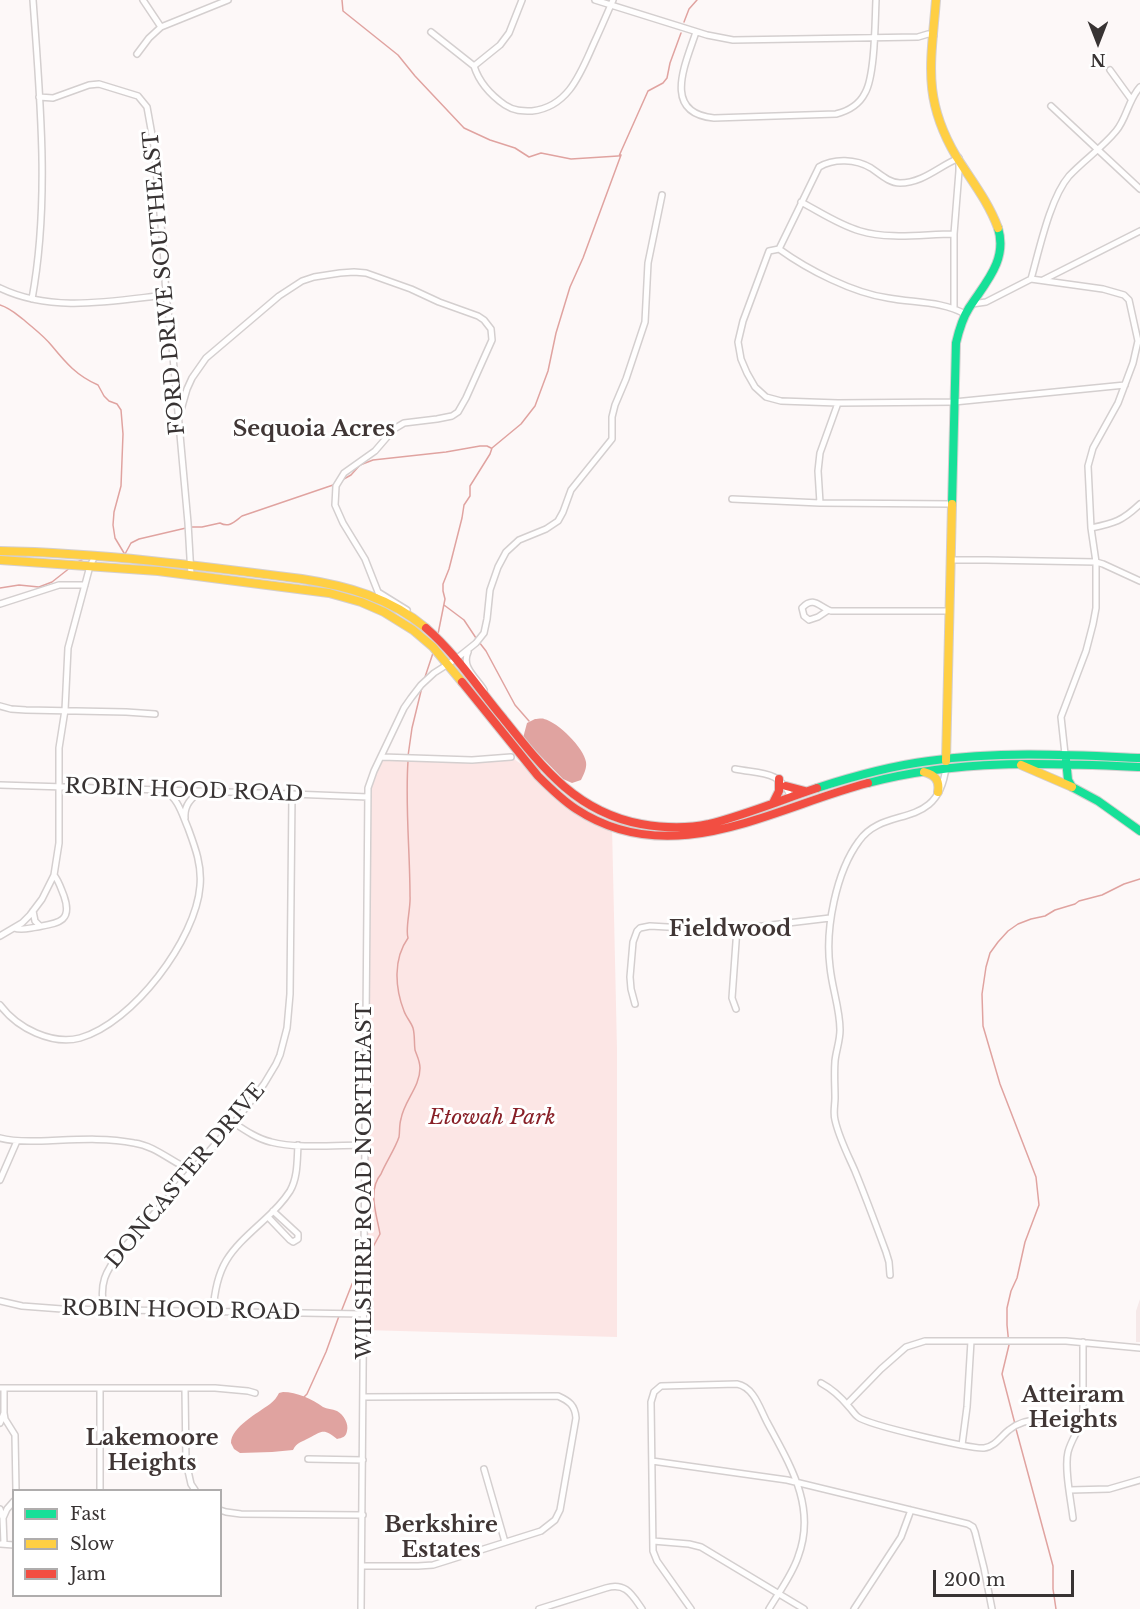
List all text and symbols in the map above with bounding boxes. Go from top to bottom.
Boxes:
north arrow [1068,12,1128,72]
text: N [1090,50,1106,70]
street label: FORD DRIVE SOUTHEAST [139,130,191,436]
district label: Sequoia Acres [233,417,395,443]
street label: ROBIN HOOD ROAD [64,774,304,808]
district label: Fieldwood [669,917,791,943]
street label: WILSHIRE ROAD NORTHEAST [352,1003,378,1359]
street label: DONCASTER DRIVE [101,1079,271,1273]
park label: Etowah Park [428,1105,556,1131]
street label: ROBIN HOOD ROAD [61,1296,301,1326]
district label: Atteiram Heights [1021,1383,1125,1434]
district label: Lakemoore Heights [85,1426,219,1478]
legend [12,1489,222,1597]
text: Fast [70,1503,106,1525]
district label: Berkshire Estates [384,1513,498,1564]
text: Slow [70,1533,114,1555]
scale bar [936,1558,1077,1596]
text: Jam [70,1563,106,1585]
text: 200 m [944,1569,1005,1591]

